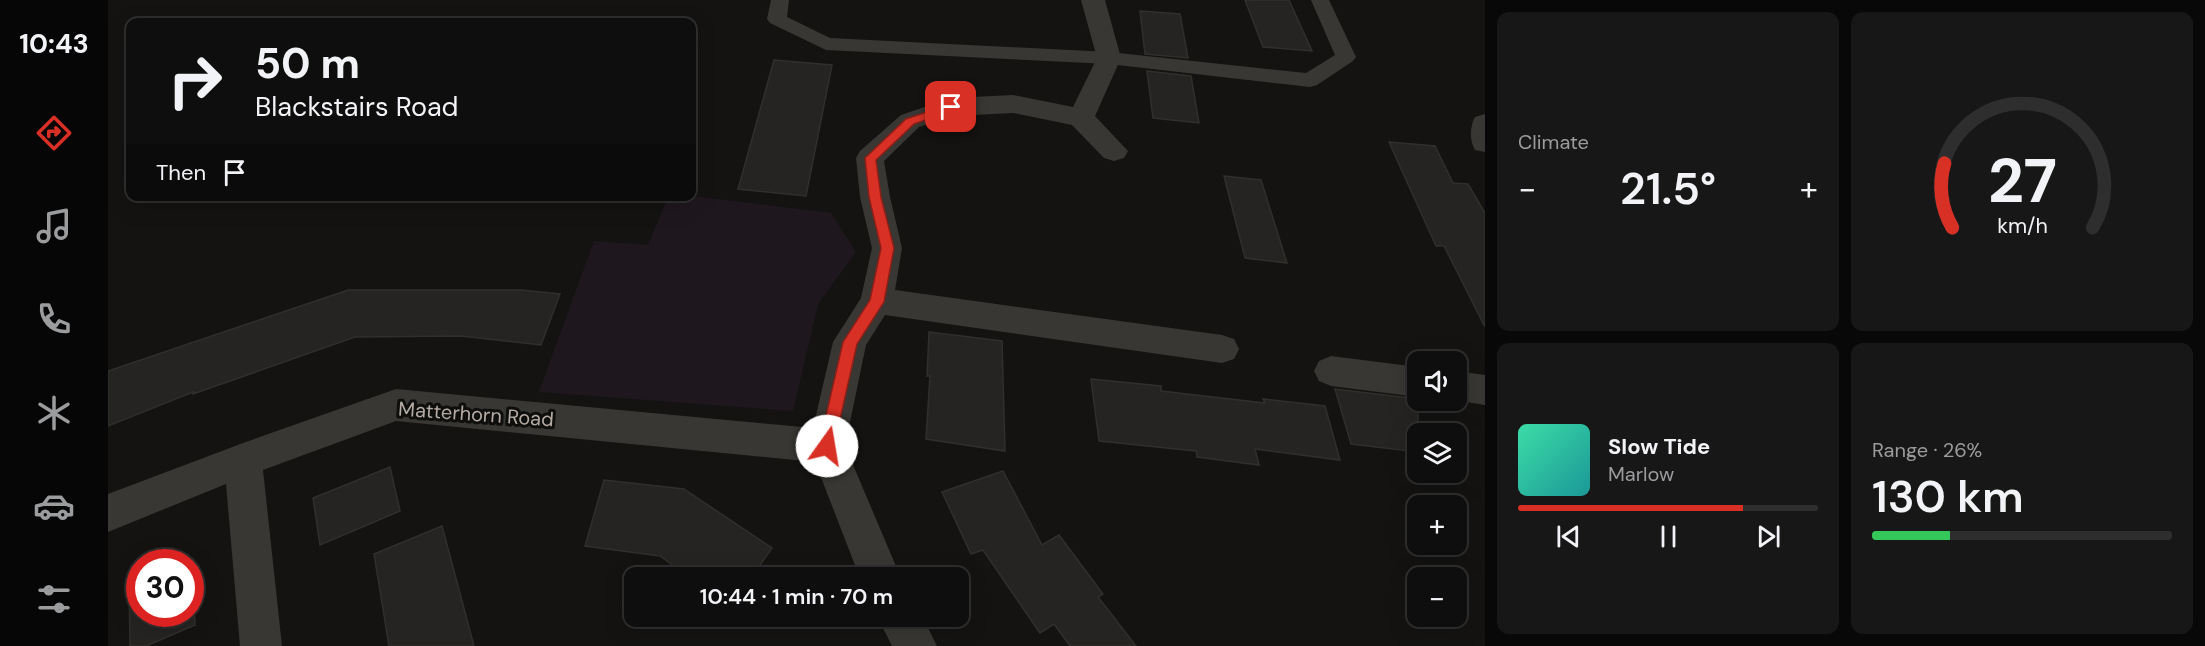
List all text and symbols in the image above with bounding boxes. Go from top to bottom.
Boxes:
text: 10:43 [19,26,89,61]
text: 50 m [255,36,360,91]
icon: right [156,42,234,120]
pin [925,81,976,132]
text: Blackstairs Road [255,89,459,124]
icon: arrive [934,90,967,123]
icon: directions [33,112,75,154]
text: Climate [1518,129,1589,155]
text: 27 [1987,140,2057,221]
icon: arrive [218,156,251,189]
text: Then [156,158,206,187]
text: 21.5° [1620,159,1716,218]
text: − [1518,167,1536,210]
text: + [1800,167,1818,210]
icon: music [33,205,75,247]
text: km/h [1997,213,2047,241]
icon: phone [33,298,75,340]
map controls [1407,351,1467,627]
button: sound [1407,351,1467,411]
icon: climate [33,392,75,434]
street label: Matterhorn Road [397,396,555,432]
position arrow [795,414,859,478]
button: layers [1407,423,1467,483]
text: Slow Tide [1608,432,1710,461]
text: Range · 26% [1872,437,1982,463]
text: Marlow [1608,461,1674,487]
text: 130 km [1872,467,2024,526]
icon: car [33,485,75,527]
button: + [1407,495,1467,555]
icon: previous [1552,520,1585,553]
icon: pause [1652,520,1685,553]
icon: next [1752,520,1785,553]
speed limit sign: 30 [126,549,204,627]
button: − [1407,567,1467,627]
icon: filters [33,578,75,620]
text: 10:44 · 1 min · 70 m [700,582,893,611]

